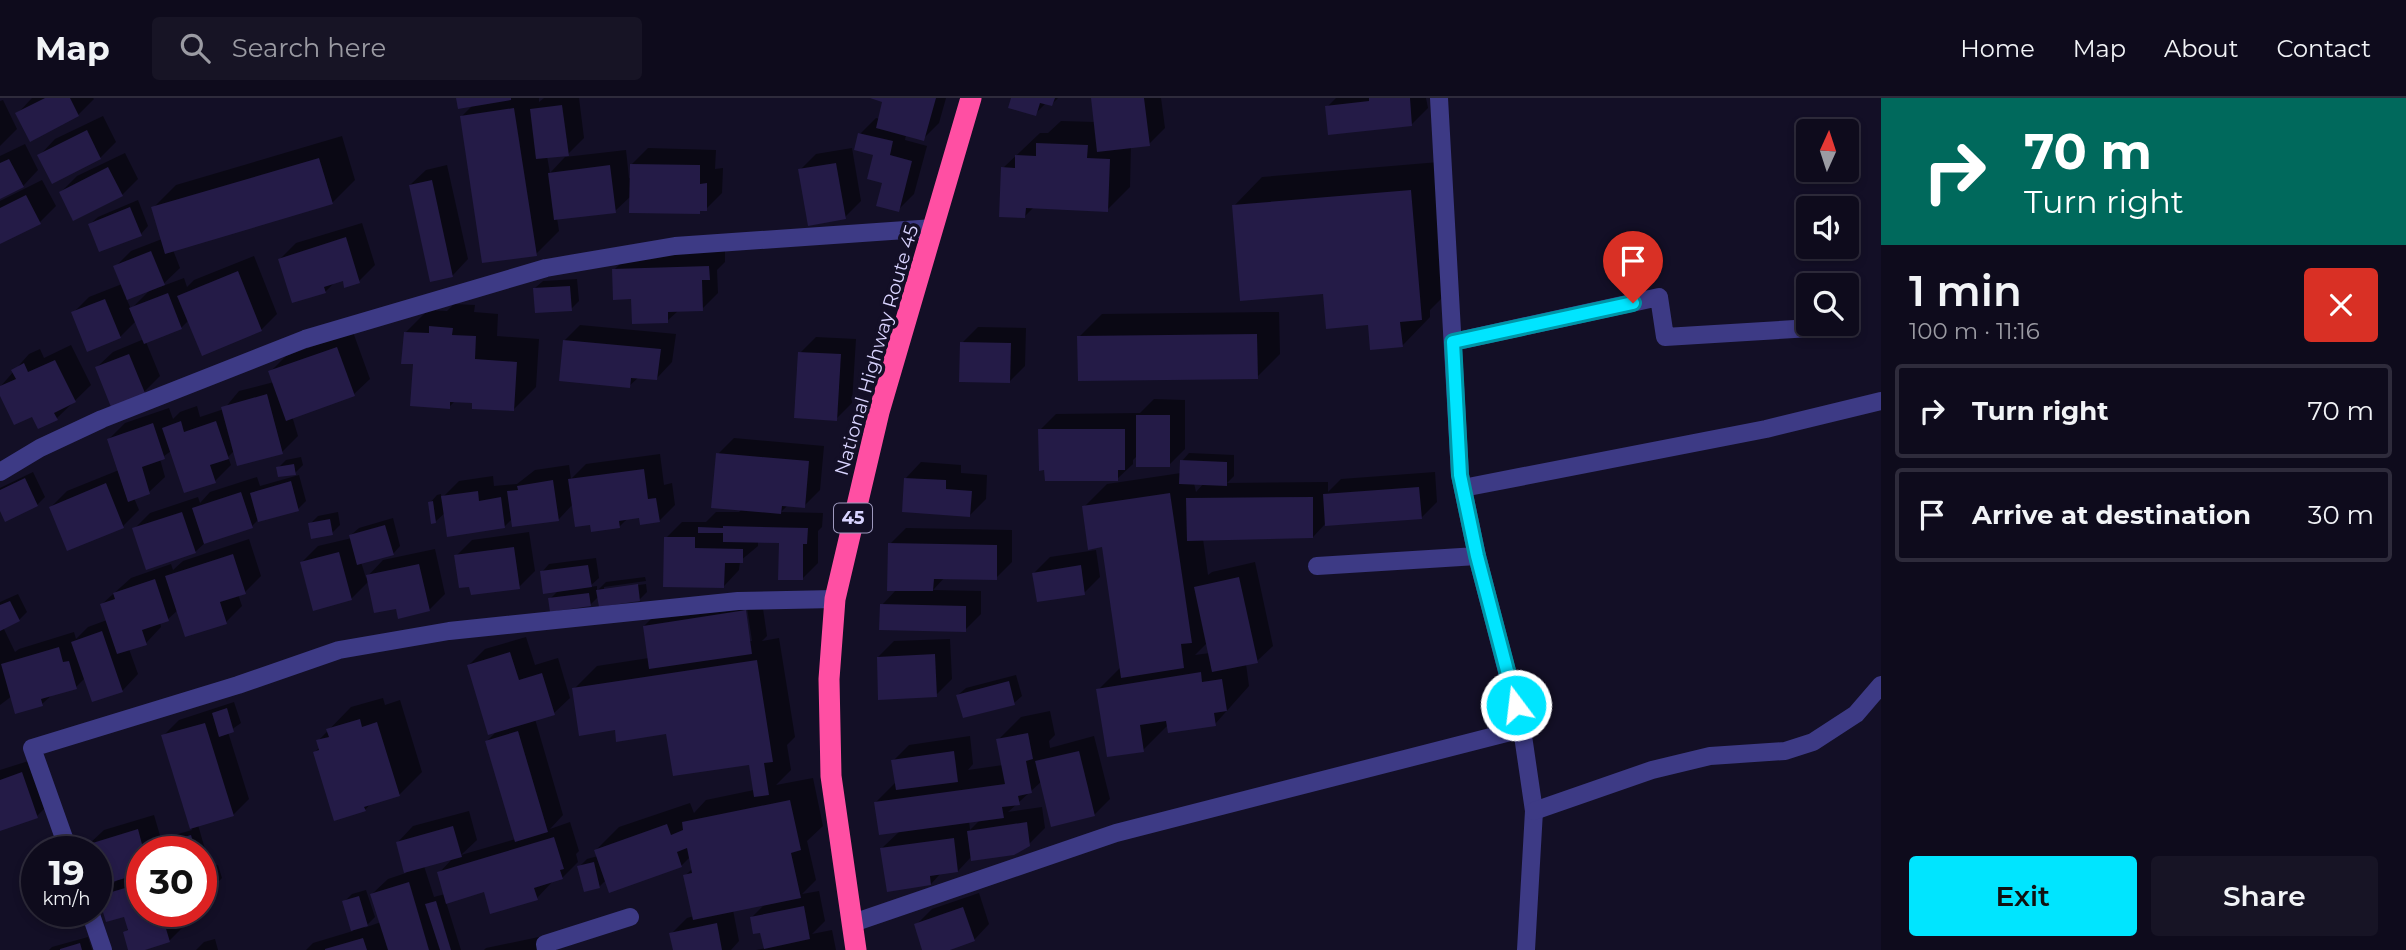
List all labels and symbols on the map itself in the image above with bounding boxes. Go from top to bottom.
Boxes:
north arrow [1796,119,1858,182]
street label: National Highway Route 45 [830,222,923,478]
pin [1603,231,1663,303]
road number: 45 [834,504,872,532]
position arrow [1479,668,1553,742]
speed limit sign: 30 [126,836,217,927]

